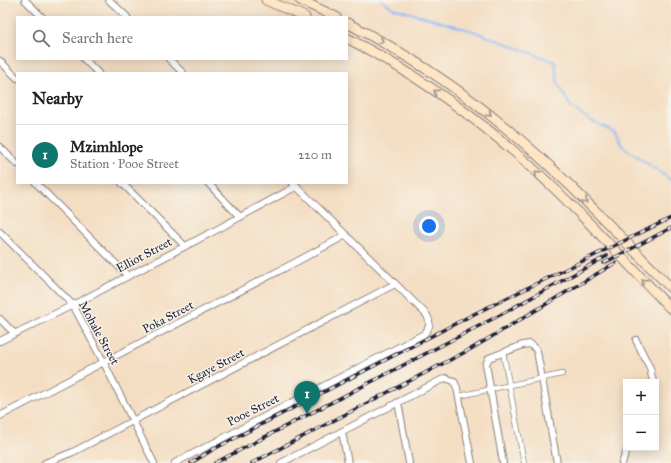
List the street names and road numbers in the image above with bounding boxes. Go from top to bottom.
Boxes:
street label: Elliot Street [114,234,175,276]
street label: Poka Street [140,297,197,336]
street label: Mohale Street [76,299,123,368]
street label: Kgaye Street [185,345,248,388]
street label: Pooe Street [225,391,282,429]

